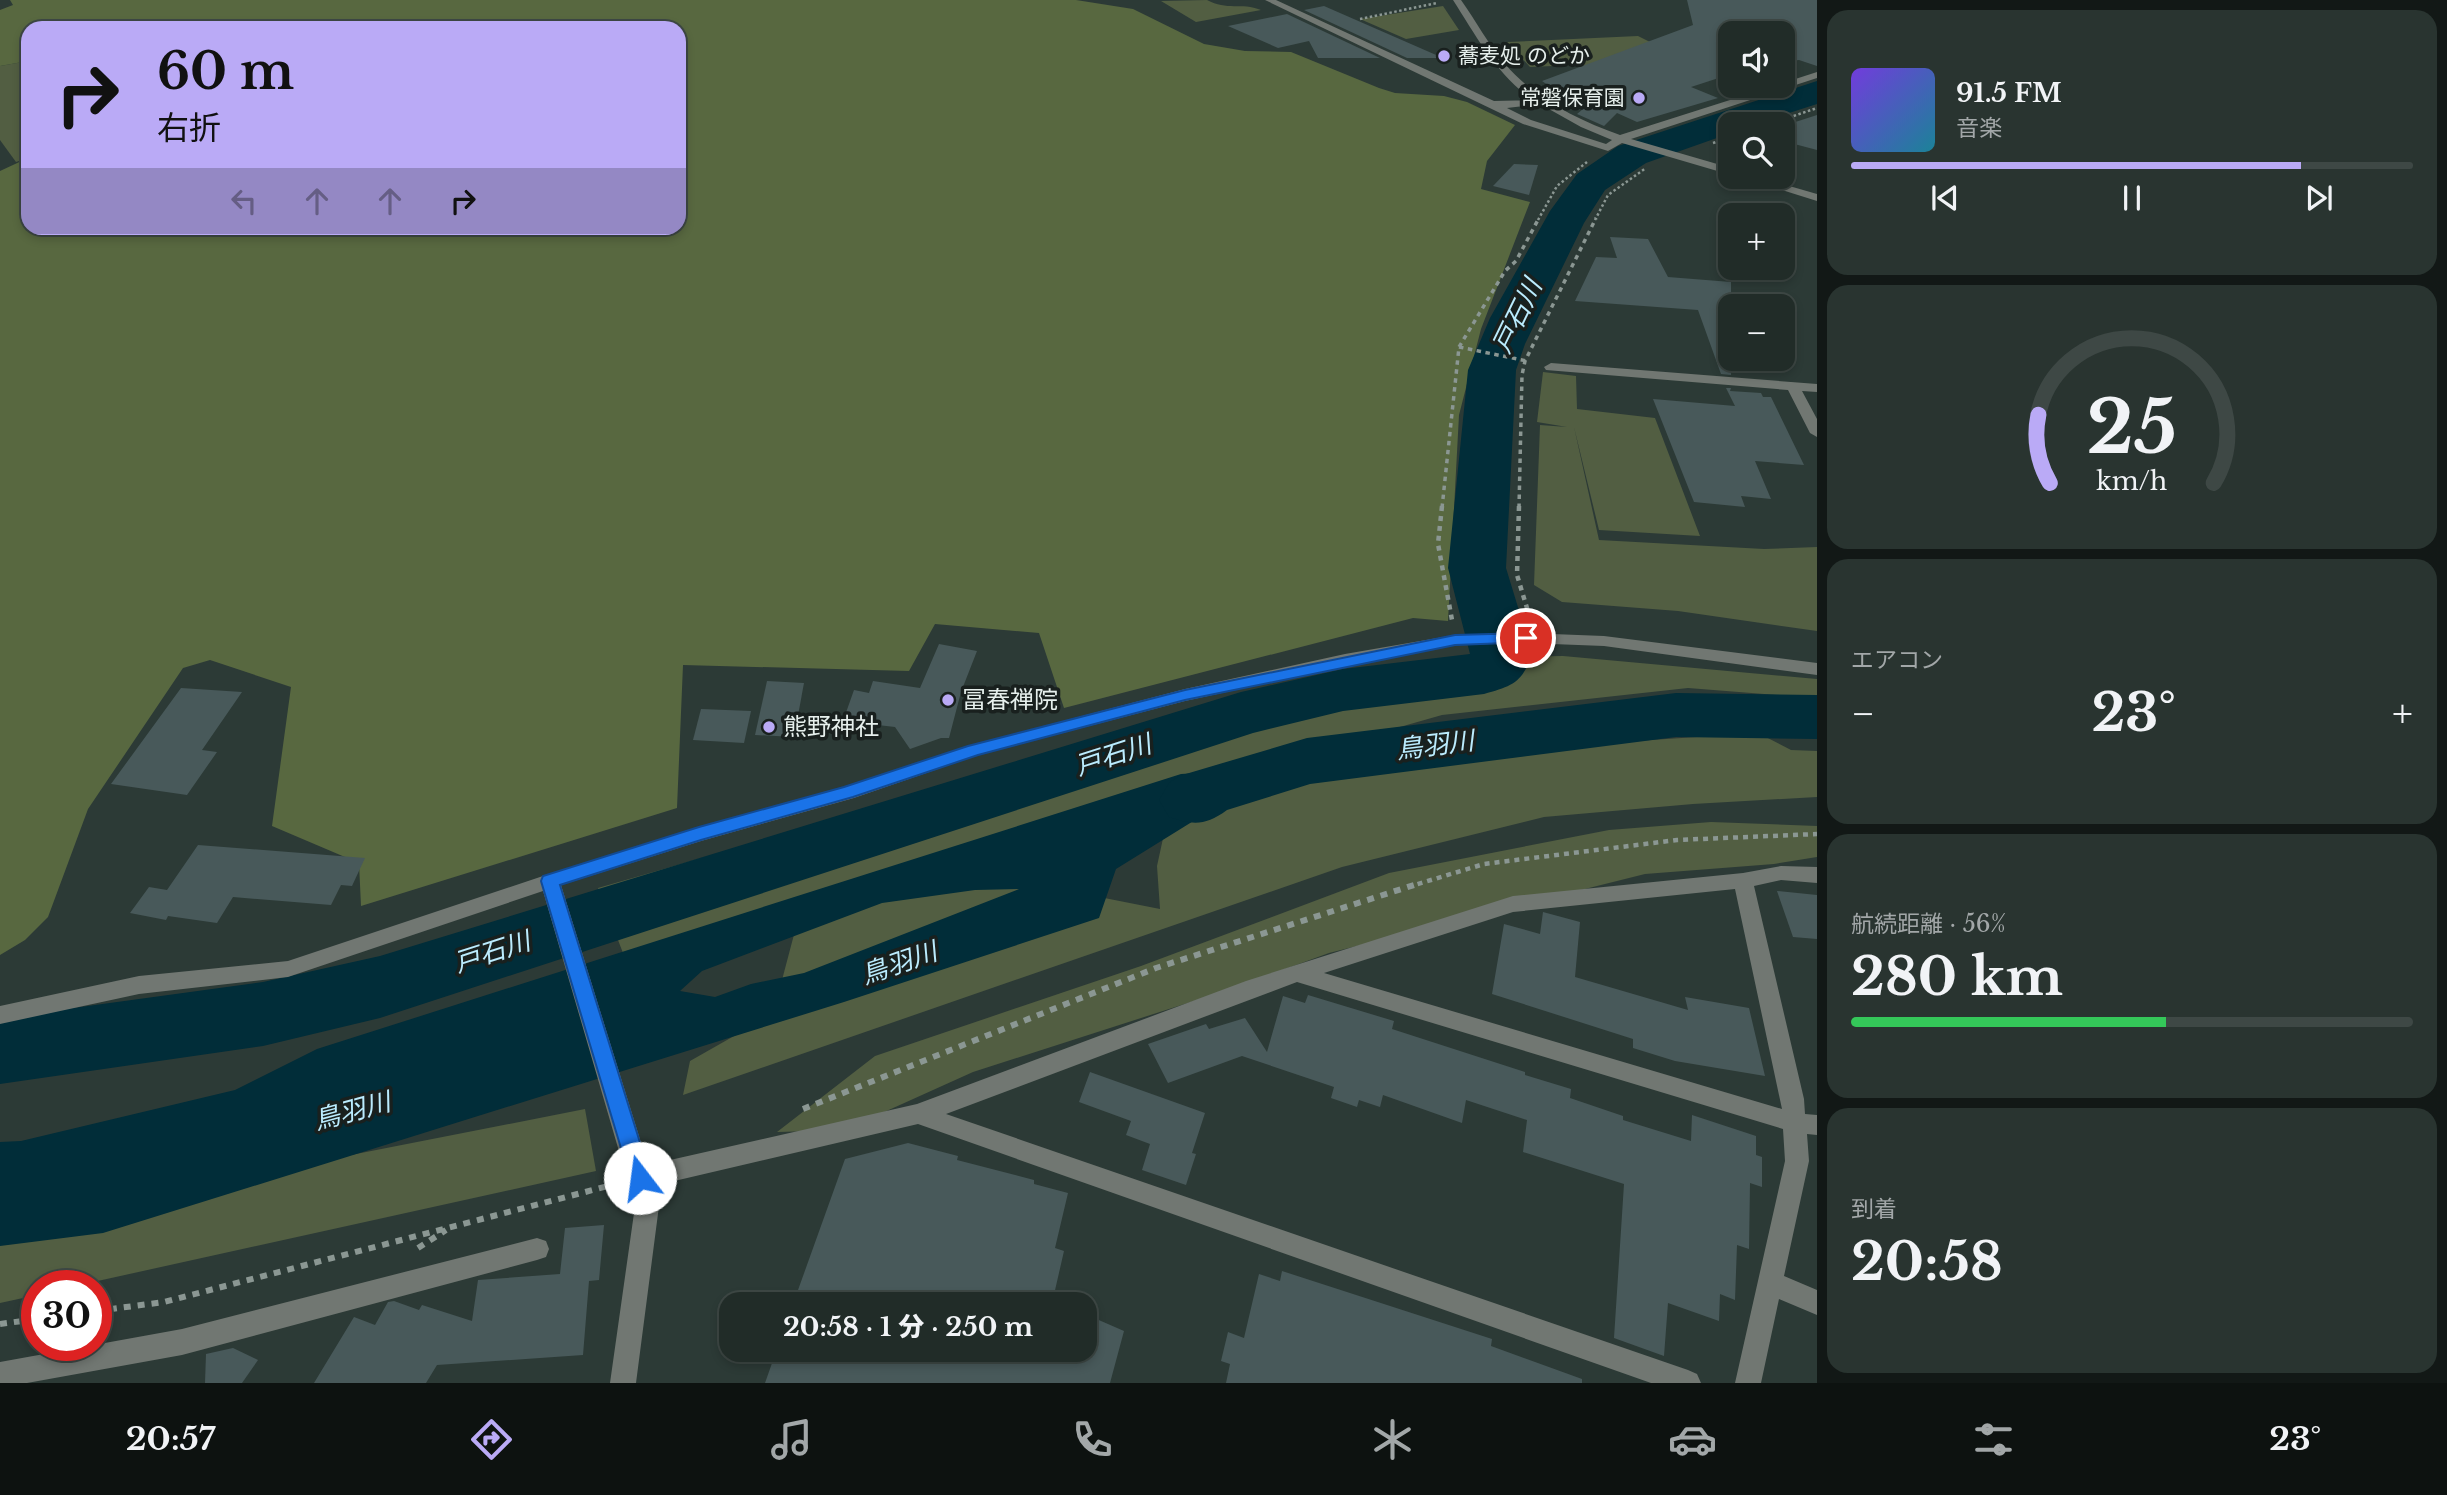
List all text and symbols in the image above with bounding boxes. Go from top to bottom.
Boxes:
map controls [1718,21,1795,371]
button: sound [1718,21,1795,98]
text: 60 m [157,41,294,102]
place label: 蕎麦処 のどか [1458,43,1590,69]
marker: 蕎麦処 のどか [1436,48,1452,64]
icon: right [42,49,133,140]
text: 91.5 FM [1956,77,2062,109]
place label: 常磐保育園 [1520,85,1625,111]
marker: 常磐保育園 [1631,90,1647,106]
text: 右折 [157,108,221,148]
button: search [1718,112,1795,189]
text: 音楽 [1956,114,2002,142]
icon: previous [1926,179,1964,217]
icon: pause [2113,179,2151,217]
icon: next [2300,179,2338,217]
icon: left [225,182,263,220]
icon: ahead [298,182,336,220]
icon: ahead [371,182,409,220]
icon: right [444,182,482,220]
button: + [1718,203,1795,280]
water label: 戸石川 [1486,271,1550,358]
button: − [1718,294,1795,371]
text: 25 [2087,382,2177,473]
text: km/h [2097,466,2167,497]
pin [1496,608,1556,668]
icon: arrive [1507,619,1545,657]
text: エアコン [1851,646,1943,674]
text: 23° [2091,681,2176,745]
place label: 冨春禅院 [962,685,1058,714]
text: − [1851,690,1875,737]
text: + [2392,690,2413,737]
marker: 冨春禅院 [940,692,956,708]
place label: 熊野神社 [783,712,879,741]
marker: 熊野神社 [761,719,777,735]
water label: 鳥羽川 [1394,724,1479,766]
water label: 戸石川 [1071,727,1158,782]
text: 航続距離 · 56% [1851,910,2006,938]
water label: 戸石川 [450,924,537,979]
water label: 鳥羽川 [857,934,944,991]
text: 280 km [1851,945,2063,1009]
water label: 鳥羽川 [310,1085,397,1137]
position arrow [603,1141,677,1215]
text: 到着 [1851,1195,1897,1223]
text: 20:58 [1851,1230,2003,1294]
speed limit sign: 30 [21,1270,112,1361]
text: 20:58 · 1 分 · 250 m [783,1311,1033,1343]
icon: directions [467,1415,516,1464]
icon: music [767,1415,816,1464]
icon: phone [1068,1415,1117,1464]
icon: climate [1368,1415,1417,1464]
icon: car [1668,1415,1717,1464]
icon: filters [1969,1415,2018,1464]
text: 20:57 [126,1419,215,1459]
text: 23° [2269,1419,2321,1459]

